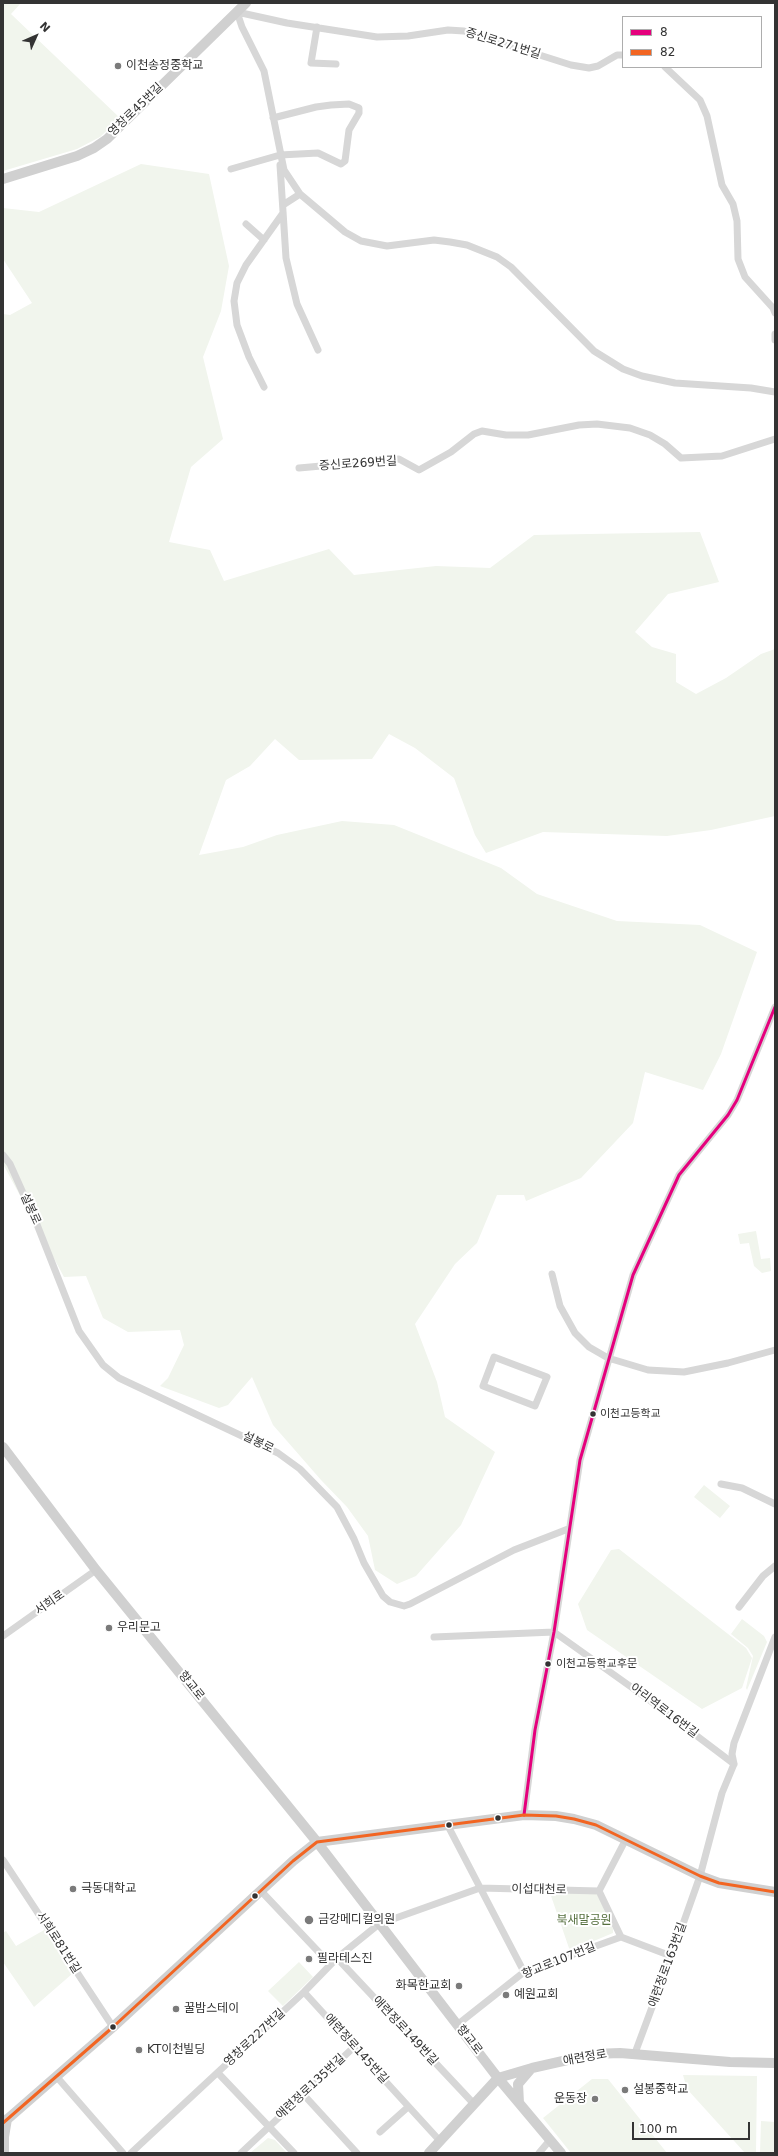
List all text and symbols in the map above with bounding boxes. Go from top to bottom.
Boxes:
north arrow [16,16,56,56]
legend [622,16,762,68]
text: N [37,19,53,35]
text: 8 [660,25,668,39]
street label: 증신로271번길 [464,26,542,62]
text: 82 [660,45,675,59]
place label: 이천송정중학교 [126,59,203,73]
marker: 이천송정중학교 [113,61,123,71]
street label: 영창로45번길 [106,80,166,140]
street label: 증신로269번길 [319,454,397,474]
street label: 설봉로 [17,1191,43,1227]
place label: 이천고등학교 [600,1407,661,1421]
marker: 이천고등학교 [588,1409,598,1419]
street label: 설봉로 [240,1429,276,1457]
street label: 서희로 [32,1588,68,1618]
place label: 우리문고 [117,1621,161,1635]
marker: 우리문고 [104,1623,114,1633]
place label: 이천고등학교후문 [556,1657,637,1671]
marker: 이천고등학교후문 [543,1659,553,1669]
street label: 향교로 [175,1669,207,1703]
street label: 아리역로16번길 [627,1681,701,1741]
unlabelled marker [493,1813,503,1823]
unlabelled marker [444,1820,454,1830]
place label: 극동대학교 [81,1882,136,1896]
street label: 이섭대천로 [511,1882,567,1898]
marker: 극동대학교 [68,1884,78,1894]
unlabelled marker [250,1891,260,1901]
street label: 서희로81번길 [33,1910,83,1976]
place label: 금강메디컬의원 [318,1913,395,1927]
marker: 금강메디컬의원 [303,1914,315,1926]
park label: 북새말공원 [556,1914,612,1928]
street label: 애련정로163번길 [646,1921,690,2009]
street label: 향교로107번길 [520,1940,598,1982]
place label: 필라테스진 [317,1952,372,1966]
marker: 필라테스진 [304,1954,314,1964]
place label: 화목한교회 [396,1979,451,1993]
marker: 화목한교회 [454,1981,464,1991]
place label: 예원교회 [514,1988,558,2002]
marker: 예원교회 [501,1990,511,2000]
street label: 애련정로149번길 [369,1993,441,2069]
place label: 꿀밤스테이 [184,2002,239,2016]
marker: 꿀밤스테이 [171,2004,181,2014]
street label: 영창로227번길 [222,2006,288,2070]
street label: 애련정로145번길 [321,2011,391,2087]
unlabelled marker [108,2022,118,2032]
street label: 향교로 [453,2023,485,2057]
place label: KT이천빌딩 [147,2043,205,2057]
marker: KT이천빌딩 [134,2045,144,2055]
street label: 애련정로 [562,2047,608,2069]
street label: 애련정로135번길 [273,2051,349,2123]
place label: 설봉중학교 [633,2083,688,2097]
marker: 설봉중학교 [620,2085,630,2095]
place label: 운동장 [554,2092,587,2106]
marker: 운동장 [590,2094,600,2104]
scale bar [634,2114,752,2140]
text: 100 m [639,2122,677,2136]

